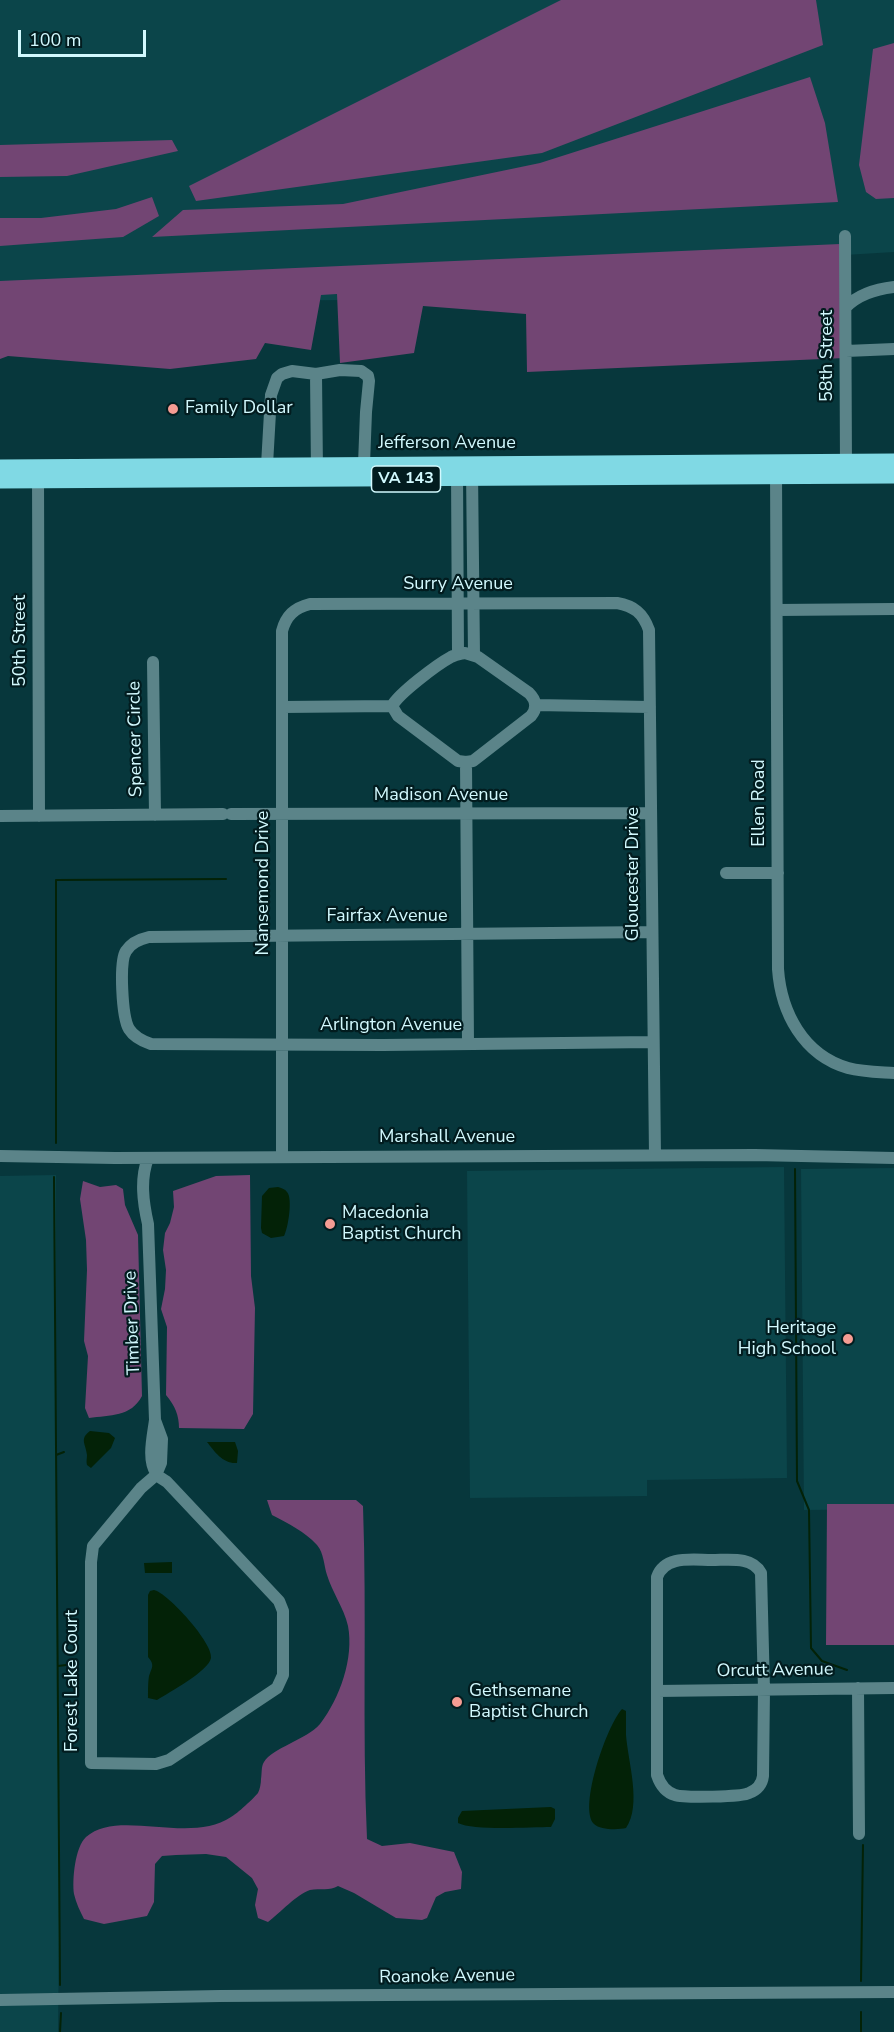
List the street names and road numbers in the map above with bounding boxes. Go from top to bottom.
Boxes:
street label: 58th Street [817,310,839,402]
street label: Jefferson Avenue [378,433,516,455]
road number: VA 143 [372,466,440,492]
street label: Surry Avenue [403,574,513,596]
street label: 50th Street [10,595,32,687]
street label: Spencer Circle [124,681,148,797]
street label: Ellen Road [749,759,771,847]
street label: Madison Avenue [374,785,508,807]
street label: Gloucester Drive [623,807,645,941]
street label: Nansemond Drive [253,811,275,955]
street label: Fairfax Avenue [327,906,447,928]
street label: Arlington Avenue [320,1015,462,1037]
street label: Marshall Avenue [379,1127,515,1149]
street label: Timber Drive [120,1271,146,1375]
street label: Forest Lake Court [62,1610,84,1752]
street label: Orcutt Avenue [716,1659,834,1683]
street label: Roanoke Avenue [379,1965,515,1989]

